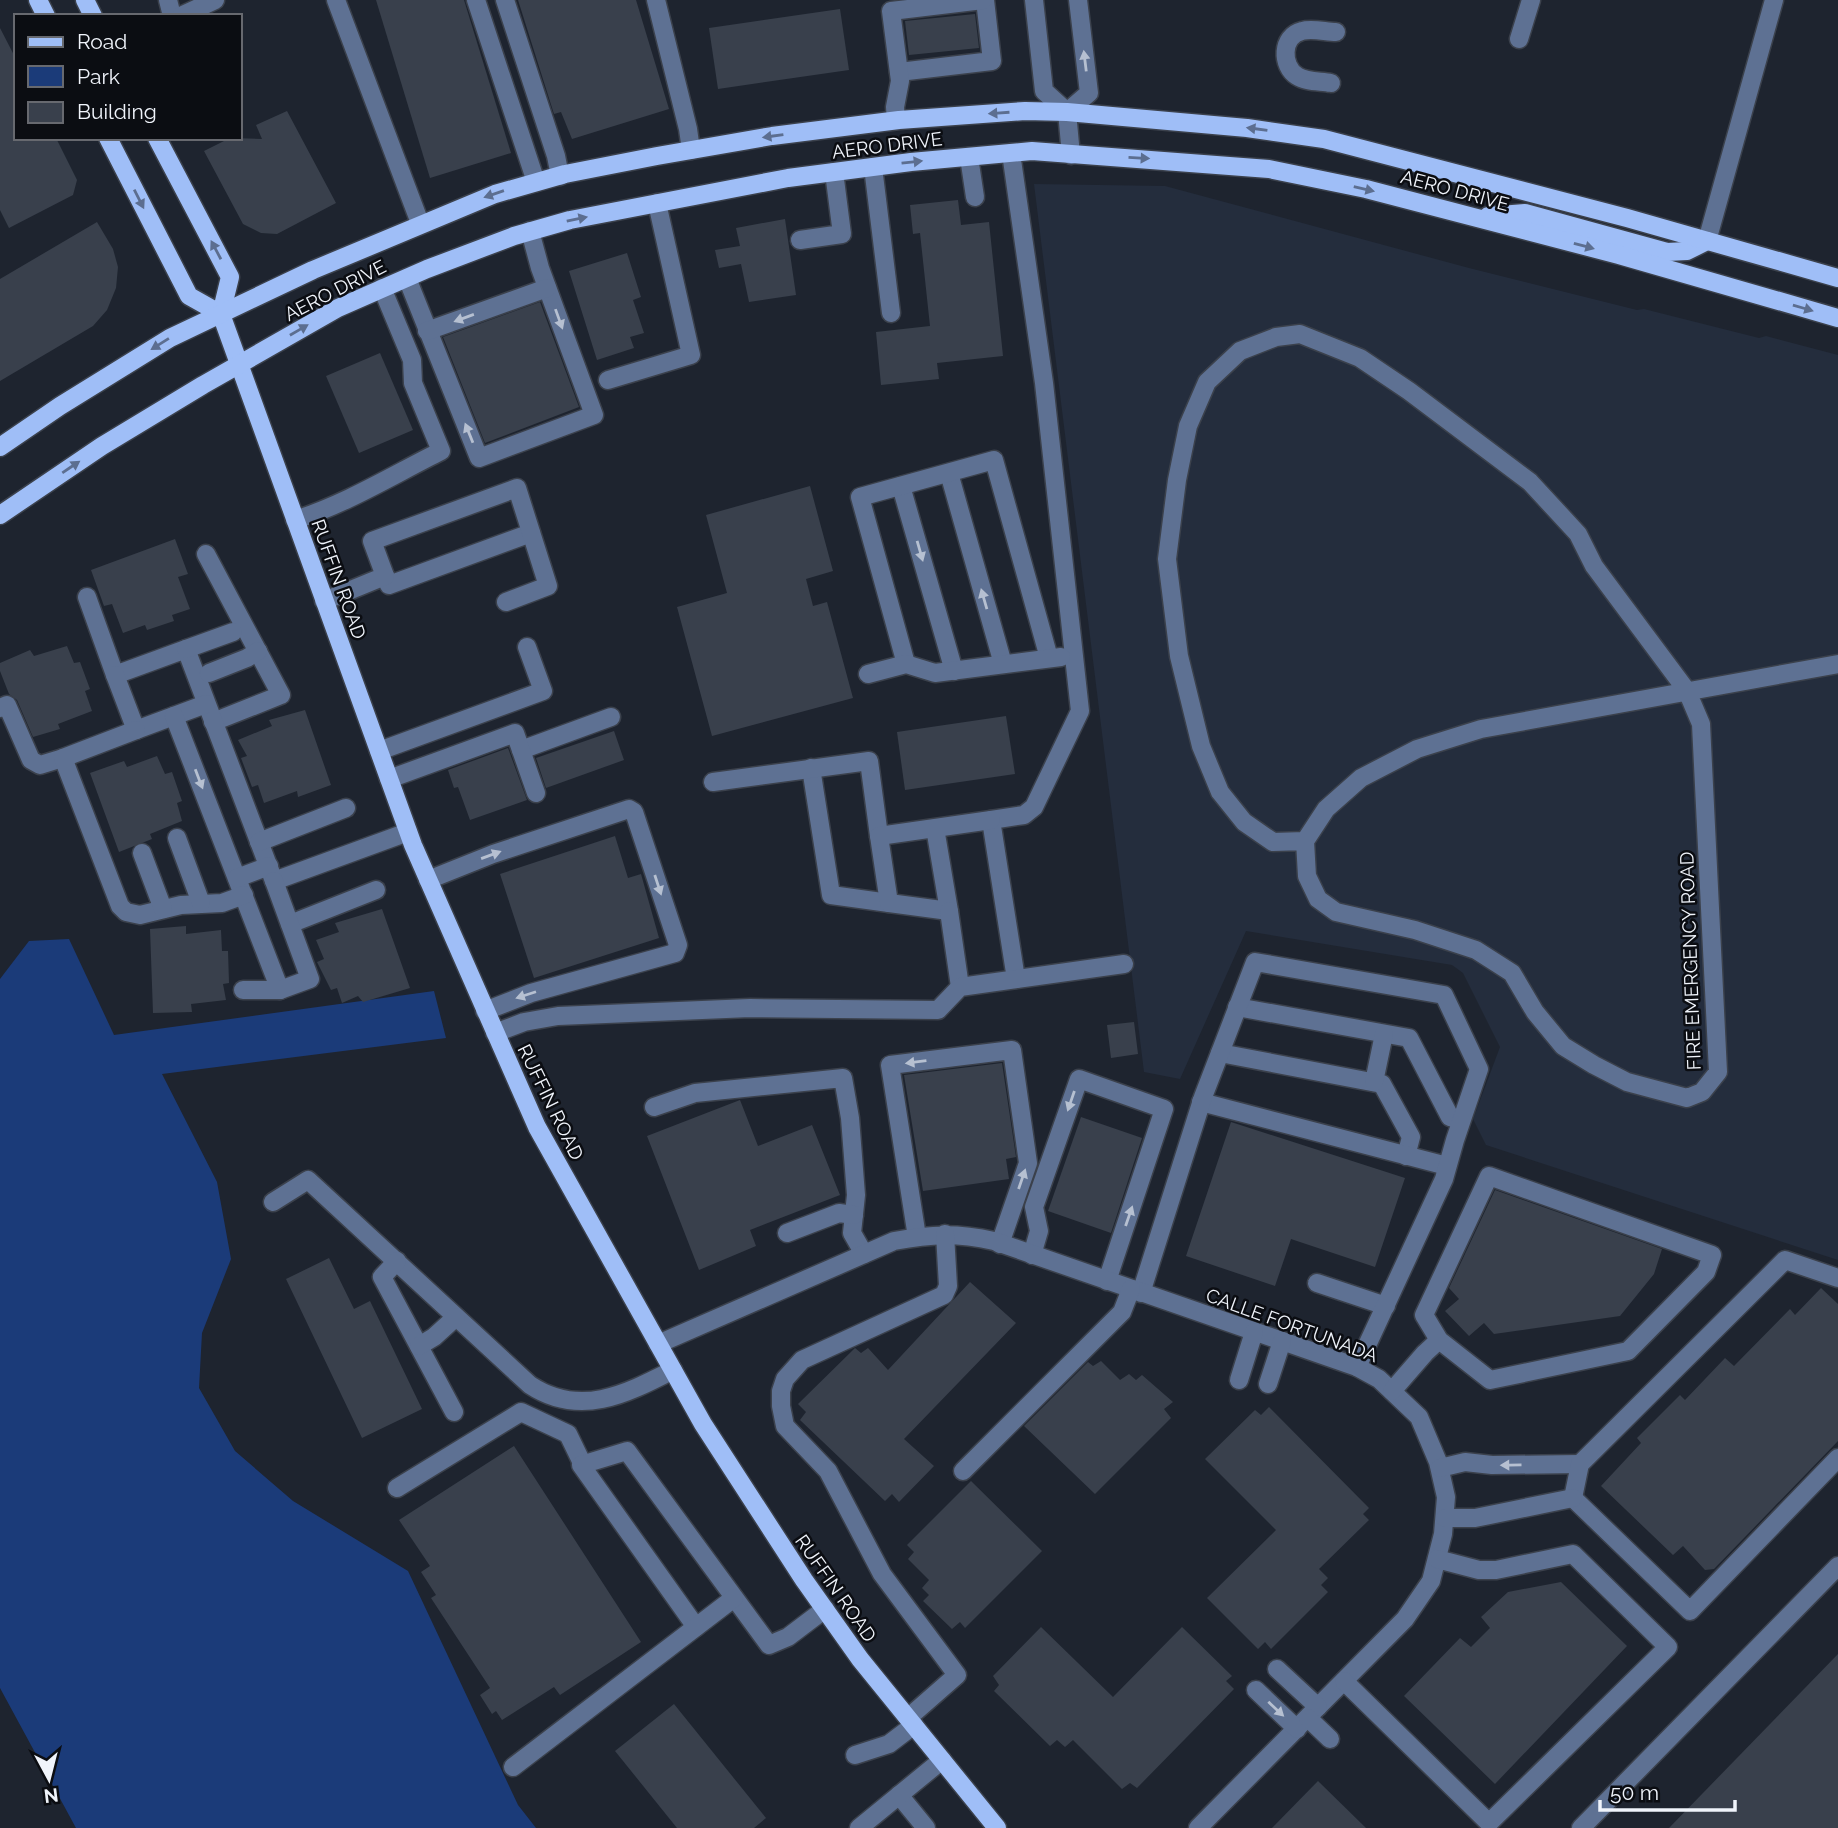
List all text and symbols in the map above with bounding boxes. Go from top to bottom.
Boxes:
legend [14,14,242,140]
text: Road [77,29,127,54]
one-way arrow [1079,50,1090,72]
text: Park [77,64,120,89]
text: Building [77,99,157,124]
one-way arrow [988,107,1010,118]
one-way arrow [1246,124,1268,135]
street label: AERO DRIVE [831,127,943,163]
one-way arrow [762,131,784,142]
one-way arrow [1128,153,1150,164]
one-way arrow [901,157,923,168]
street label: AERO DRIVE [1398,165,1512,215]
one-way arrow [1353,184,1375,195]
one-way arrow [133,189,145,209]
one-way arrow [484,189,505,200]
one-way arrow [566,213,588,224]
one-way arrow [210,240,222,260]
one-way arrow [1574,241,1596,252]
street label: AERO DRIVE [280,255,390,325]
one-way arrow [1793,303,1814,313]
one-way arrow [553,309,564,330]
one-way arrow [454,313,475,324]
one-way arrow [289,325,309,337]
one-way arrow [150,338,169,351]
one-way arrow [463,422,474,443]
one-way arrow [62,461,81,474]
street label: RUFFIN ROAD [307,516,371,642]
one-way arrow [915,541,925,562]
one-way arrow [979,588,989,609]
one-way arrow [194,769,205,790]
one-way arrow [481,849,502,860]
street label: FIRE EMERGENCY ROAD [1675,851,1705,1071]
one-way arrow [653,874,664,895]
one-way arrow [515,990,536,1001]
street label: RUFFIN ROAD [513,1041,589,1163]
one-way arrow [905,1056,927,1067]
one-way arrow [1065,1091,1076,1112]
one-way arrow [1017,1169,1028,1190]
one-way arrow [1124,1206,1134,1227]
street label: CALLE FORTUNADA [1203,1284,1381,1366]
one-way arrow [1500,1459,1522,1471]
street label: RUFFIN ROAD [791,1530,881,1646]
one-way arrow [1267,1701,1284,1717]
north arrow [14,1744,84,1814]
scale bar [1600,1769,1735,1813]
text: 50 m [1610,1780,1659,1805]
text: N [43,1784,60,1808]

